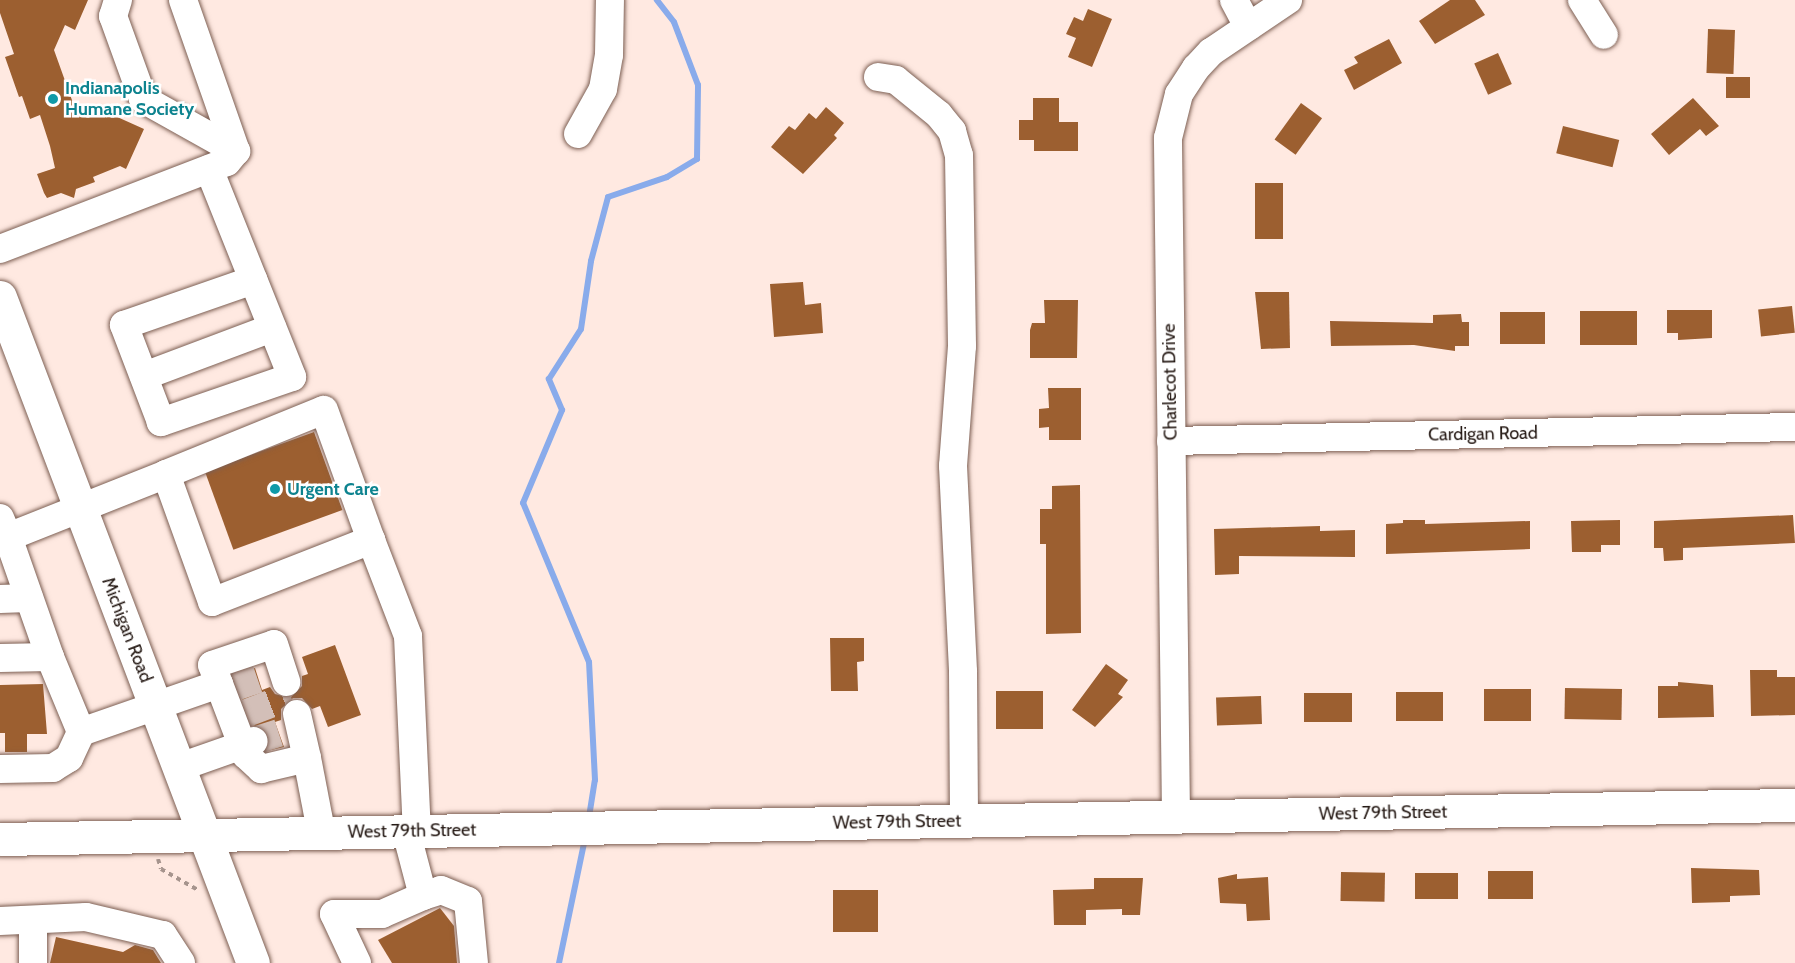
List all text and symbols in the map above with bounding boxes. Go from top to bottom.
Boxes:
place label: Indianapolis Humane Society [65,78,194,121]
marker: Indianapolis Humane Society [46,92,60,106]
street label: Charlecot Drive [1158,323,1182,441]
street label: Cardigan Road [1428,422,1538,446]
place label: Urgent Care [287,478,379,500]
marker: Urgent Care [268,482,282,496]
street label: Michigan Road [97,574,157,686]
street label: West 79th Street [1319,801,1447,825]
street label: West 79th Street [833,810,961,834]
street label: West 79th Street [348,819,476,843]

